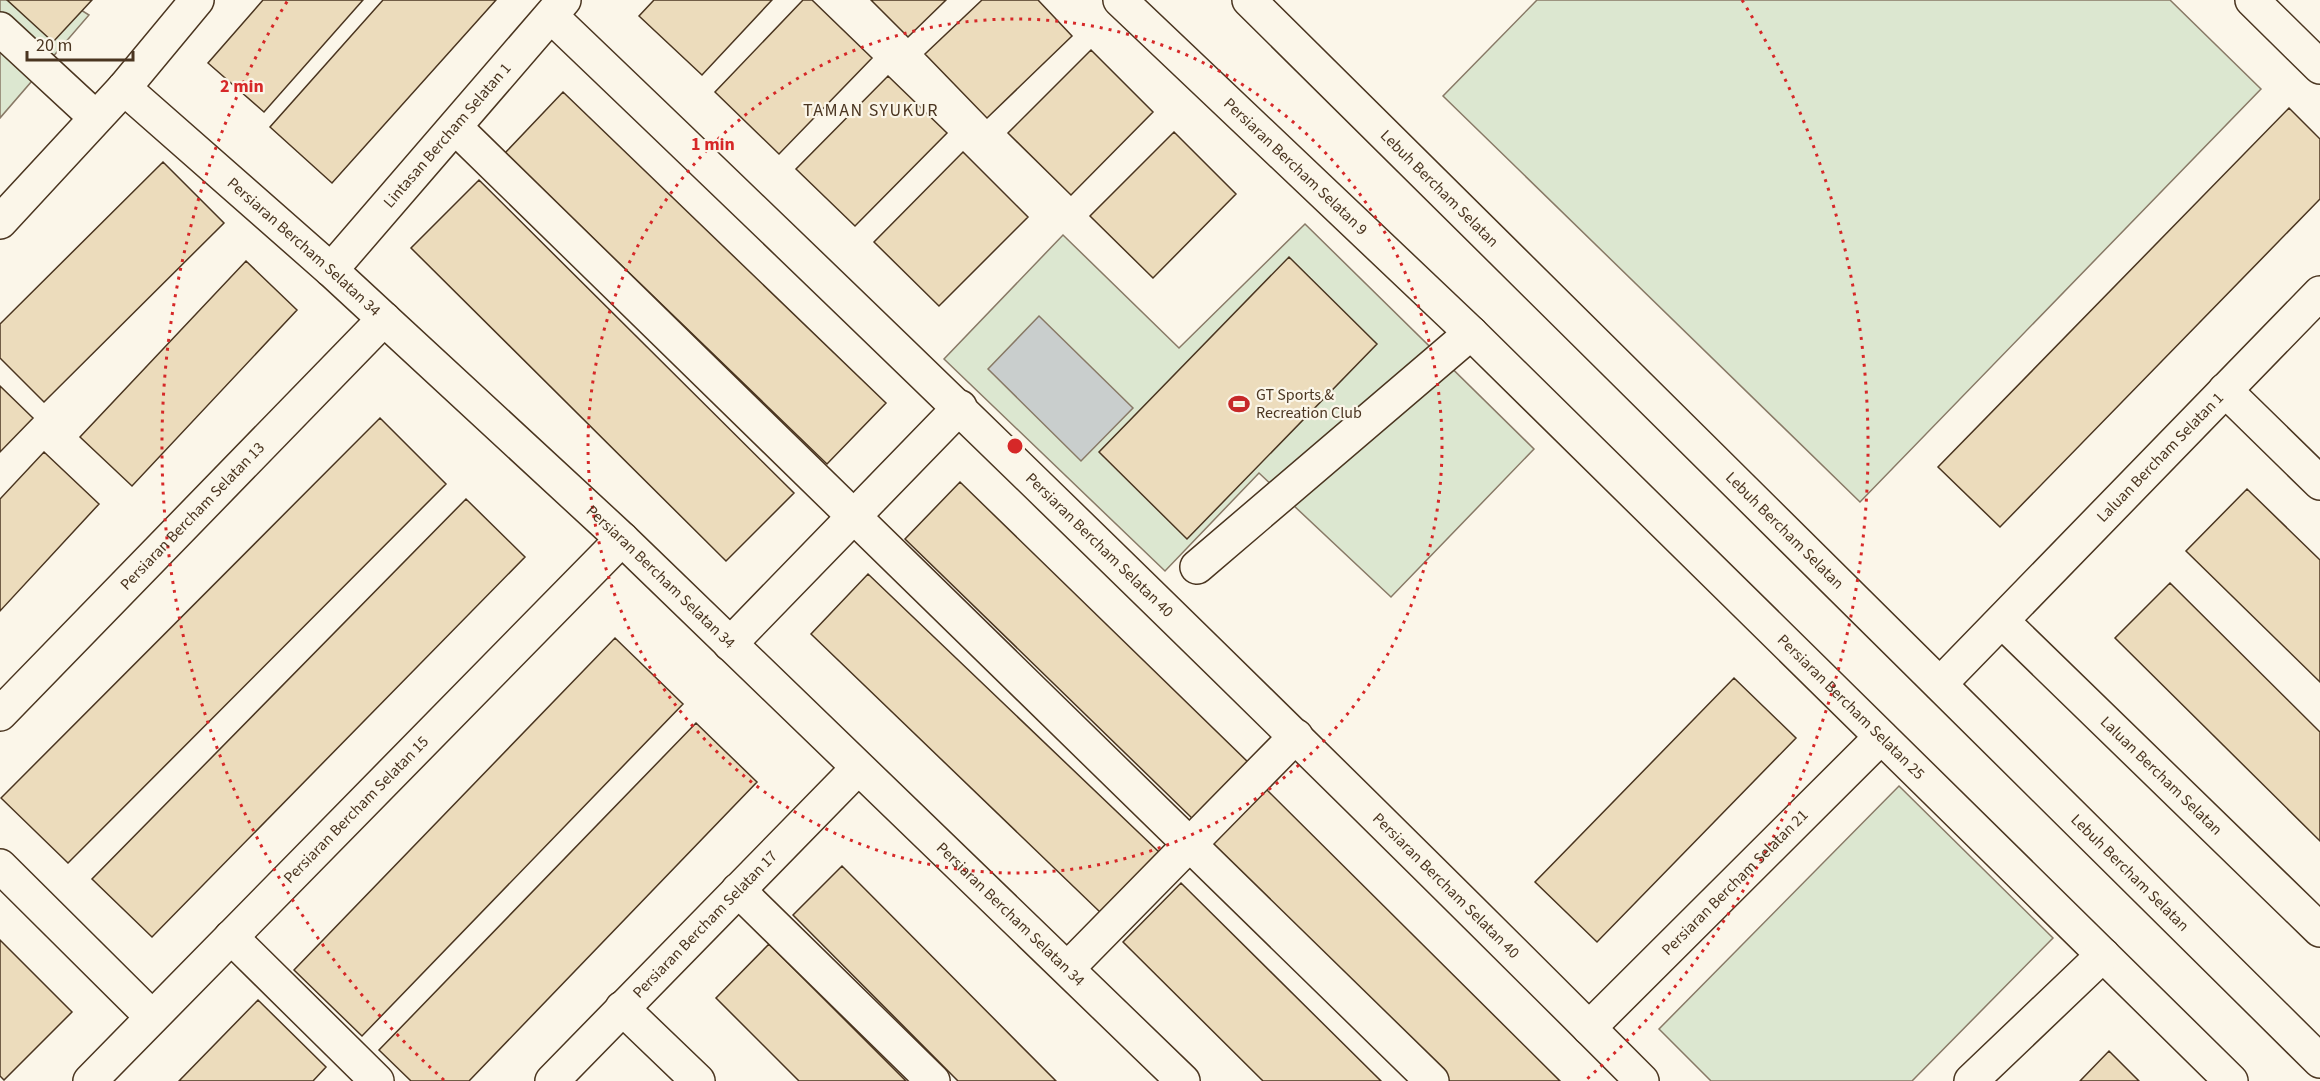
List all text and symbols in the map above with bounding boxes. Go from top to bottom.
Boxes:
scale bar [27,24,134,62]
text: 20 m [36,33,72,58]
street label: Lintasan Bercham Selatan 1 [378,58,516,213]
text: 2 min [220,74,264,99]
street label: Persiaran Bercham Selatan 9 [1219,93,1372,240]
district label: TAMAN SYUKUR [803,98,939,123]
street label: Lebuh Bercham Selatan [1375,125,1504,252]
text: 1 min [691,132,735,157]
street label: Persiaran Bercham Selatan 34 [222,173,385,321]
place label: GT Sports & Recreation Club [1256,384,1362,424]
street label: Laluan Bercham Selatan 1 [2092,387,2229,527]
sports icon: GT Sports & Recreation Club [1227,392,1251,416]
centre of rings [1005,436,1025,456]
street label: Persiaran Bercham Selatan 13 [115,437,270,595]
street label: Lebuh Bercham Selatan [1721,467,1849,594]
street label: Persiaran Bercham Selatan 40 [1020,468,1178,622]
street label: Persiaran Bercham Selatan 34 [581,500,740,654]
street label: Persiaran Bercham Selatan 25 [1772,629,1930,785]
street label: Laluan Bercham Selatan [2095,711,2227,840]
street label: Persiaran Bercham Selatan 15 [279,731,434,888]
street label: Persiaran Bercham Selatan 21 [1657,805,1813,961]
street label: Persiaran Bercham Selatan 40 [1368,808,1524,964]
street label: Lebuh Bercham Selatan [2066,809,2194,936]
street label: Persiaran Bercham Selatan 34 [931,837,1090,991]
street label: Persiaran Bercham Selatan 17 [628,846,783,1003]

